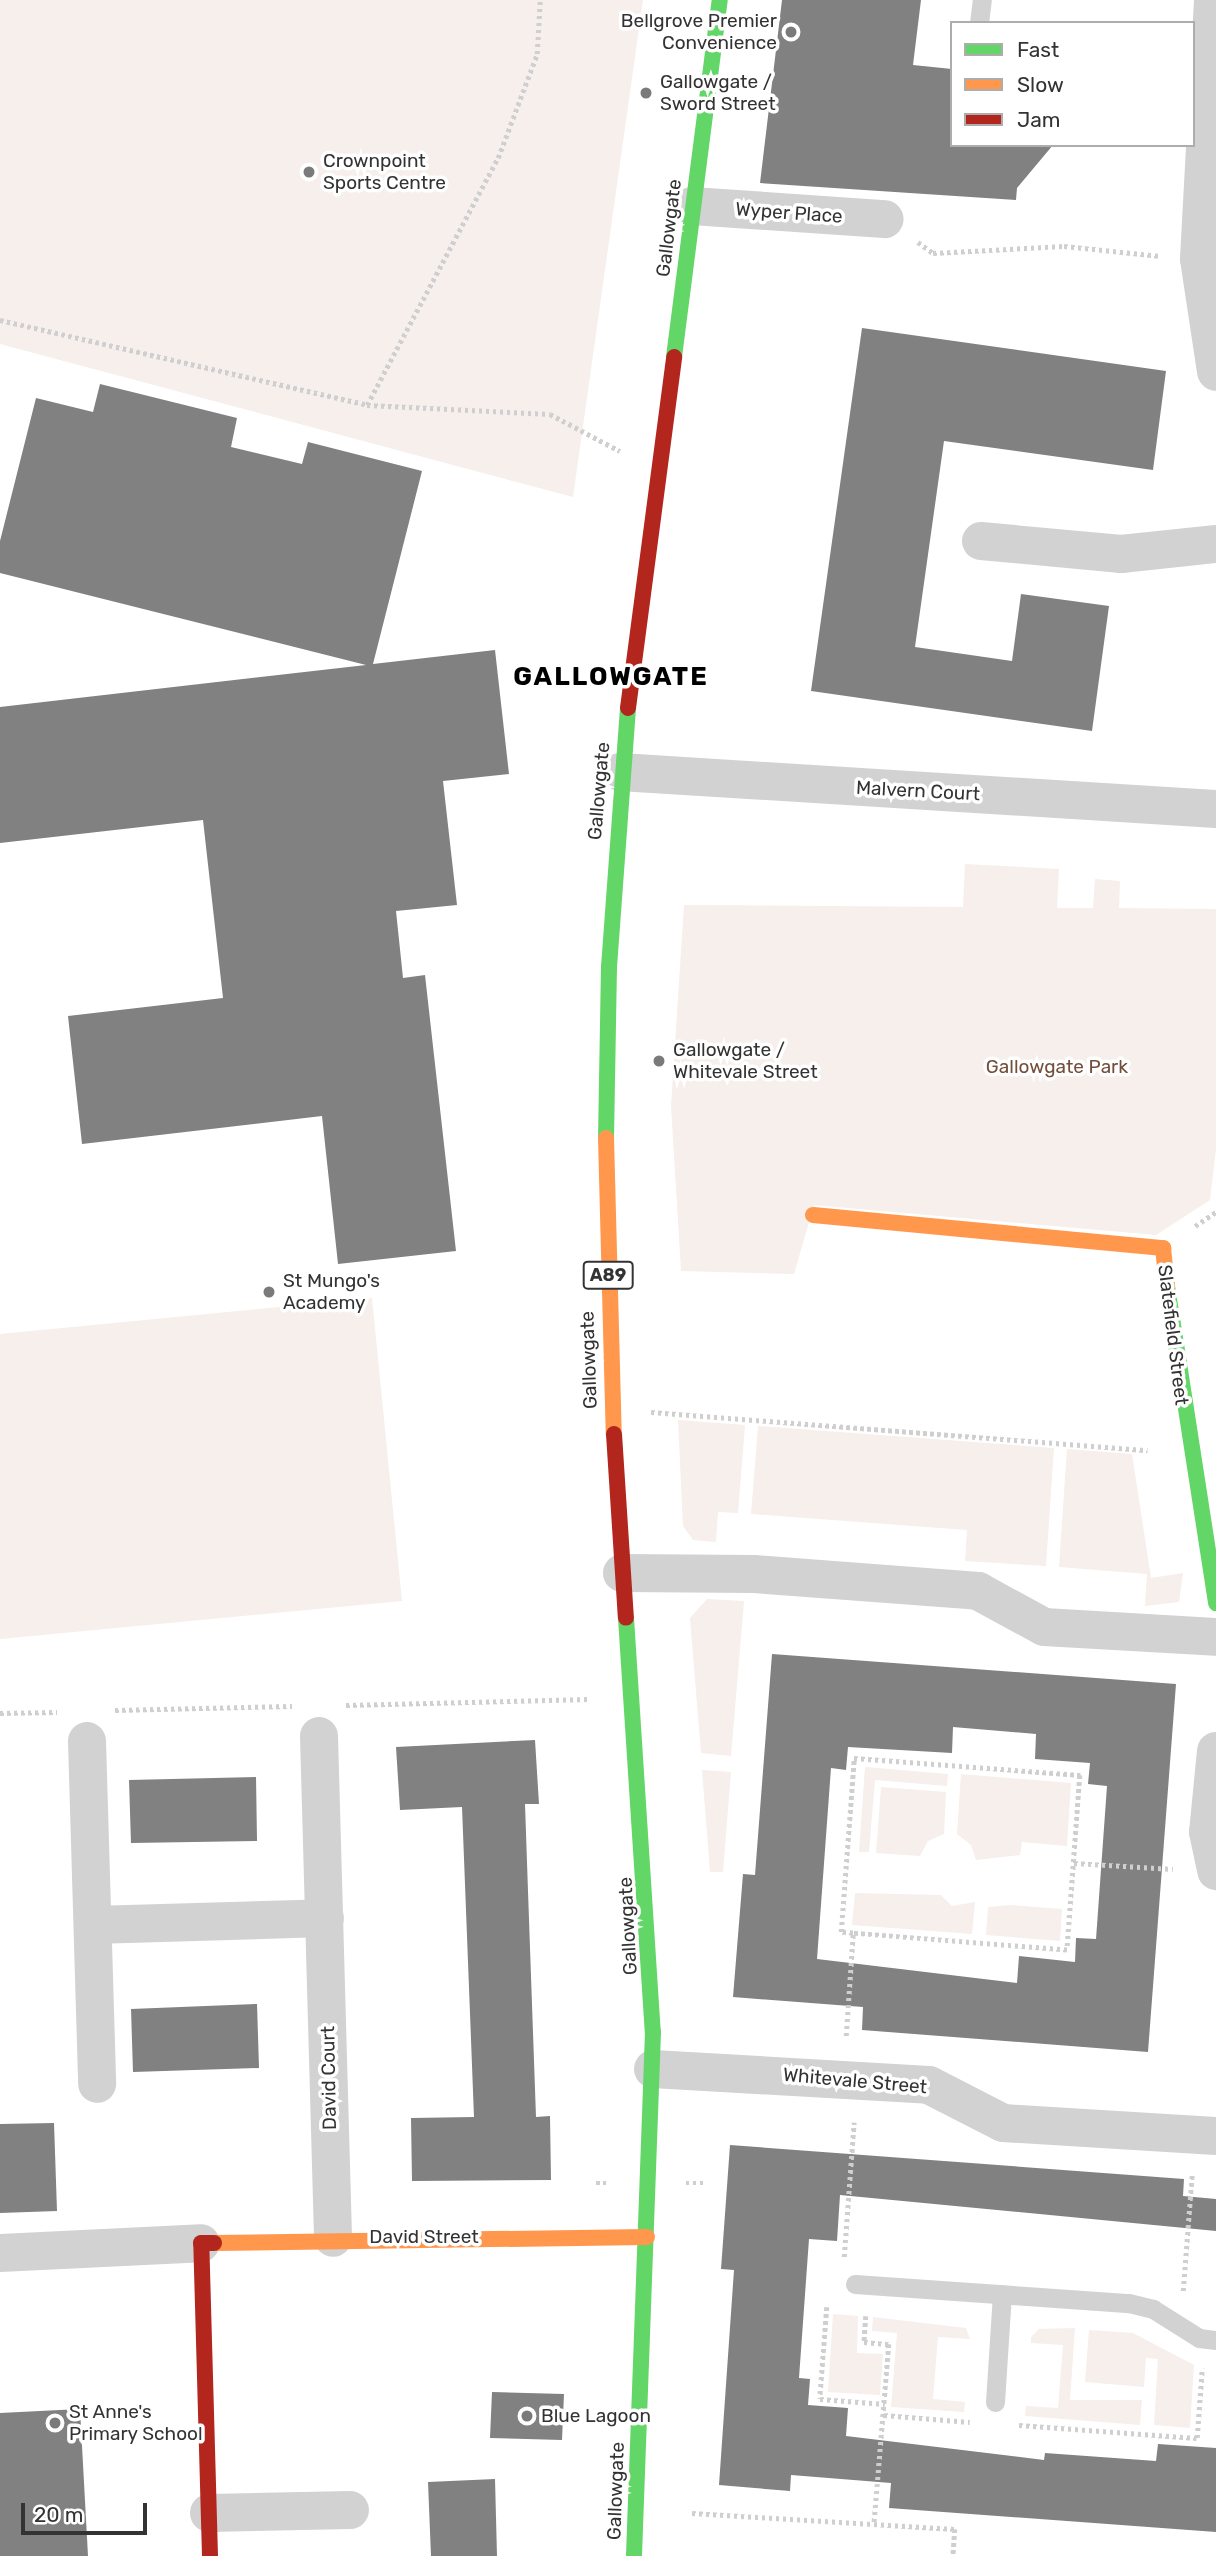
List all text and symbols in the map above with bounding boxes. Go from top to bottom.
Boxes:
place label: Bellgrove Premier Convenience [621,10,777,54]
legend [950,21,1195,147]
marker: Bellgrove Premier Convenience [783,24,799,40]
text: Fast [1017,37,1059,62]
place label: Gallowgate / Sword Street [660,71,776,115]
text: Slow [1017,72,1064,97]
marker: Gallowgate / Sword Street [638,85,654,101]
text: Jam [1017,107,1061,132]
place label: Crownpoint Sports Centre [323,150,446,194]
marker: Crownpoint Sports Centre [301,164,317,180]
street label: Gallowgate [652,178,686,278]
street label: Wyper Place [734,198,844,228]
district label: GALLOWGATE [514,661,708,693]
street label: Gallowgate [583,741,615,841]
street label: Malvern Court [855,776,981,806]
place label: Gallowgate / Whitevale Street [673,1039,818,1083]
marker: Gallowgate / Whitevale Street [651,1053,667,1069]
park label: Gallowgate Park [986,1056,1128,1078]
road number: A89 [582,1260,634,1290]
street label: Slatefield Street [1153,1263,1193,1407]
place label: St Mungo's Academy [283,1270,380,1314]
marker: St Mungo's Academy [261,1284,277,1300]
street label: Gallowgate [576,1311,602,1409]
street label: Gallowgate [614,1876,642,1976]
street label: David Court [317,2026,341,2130]
street label: Whitevale Street [782,2063,928,2099]
street label: David Street [369,2226,479,2248]
place label: St Anne's Primary School [69,2401,203,2445]
place label: Blue Lagoon [541,2405,651,2427]
marker: Blue Lagoon [519,2408,535,2424]
marker: St Anne's Primary School [47,2415,63,2431]
street label: Gallowgate [603,2442,629,2540]
scale bar [24,2490,150,2534]
text: 20 m [34,2502,83,2527]

